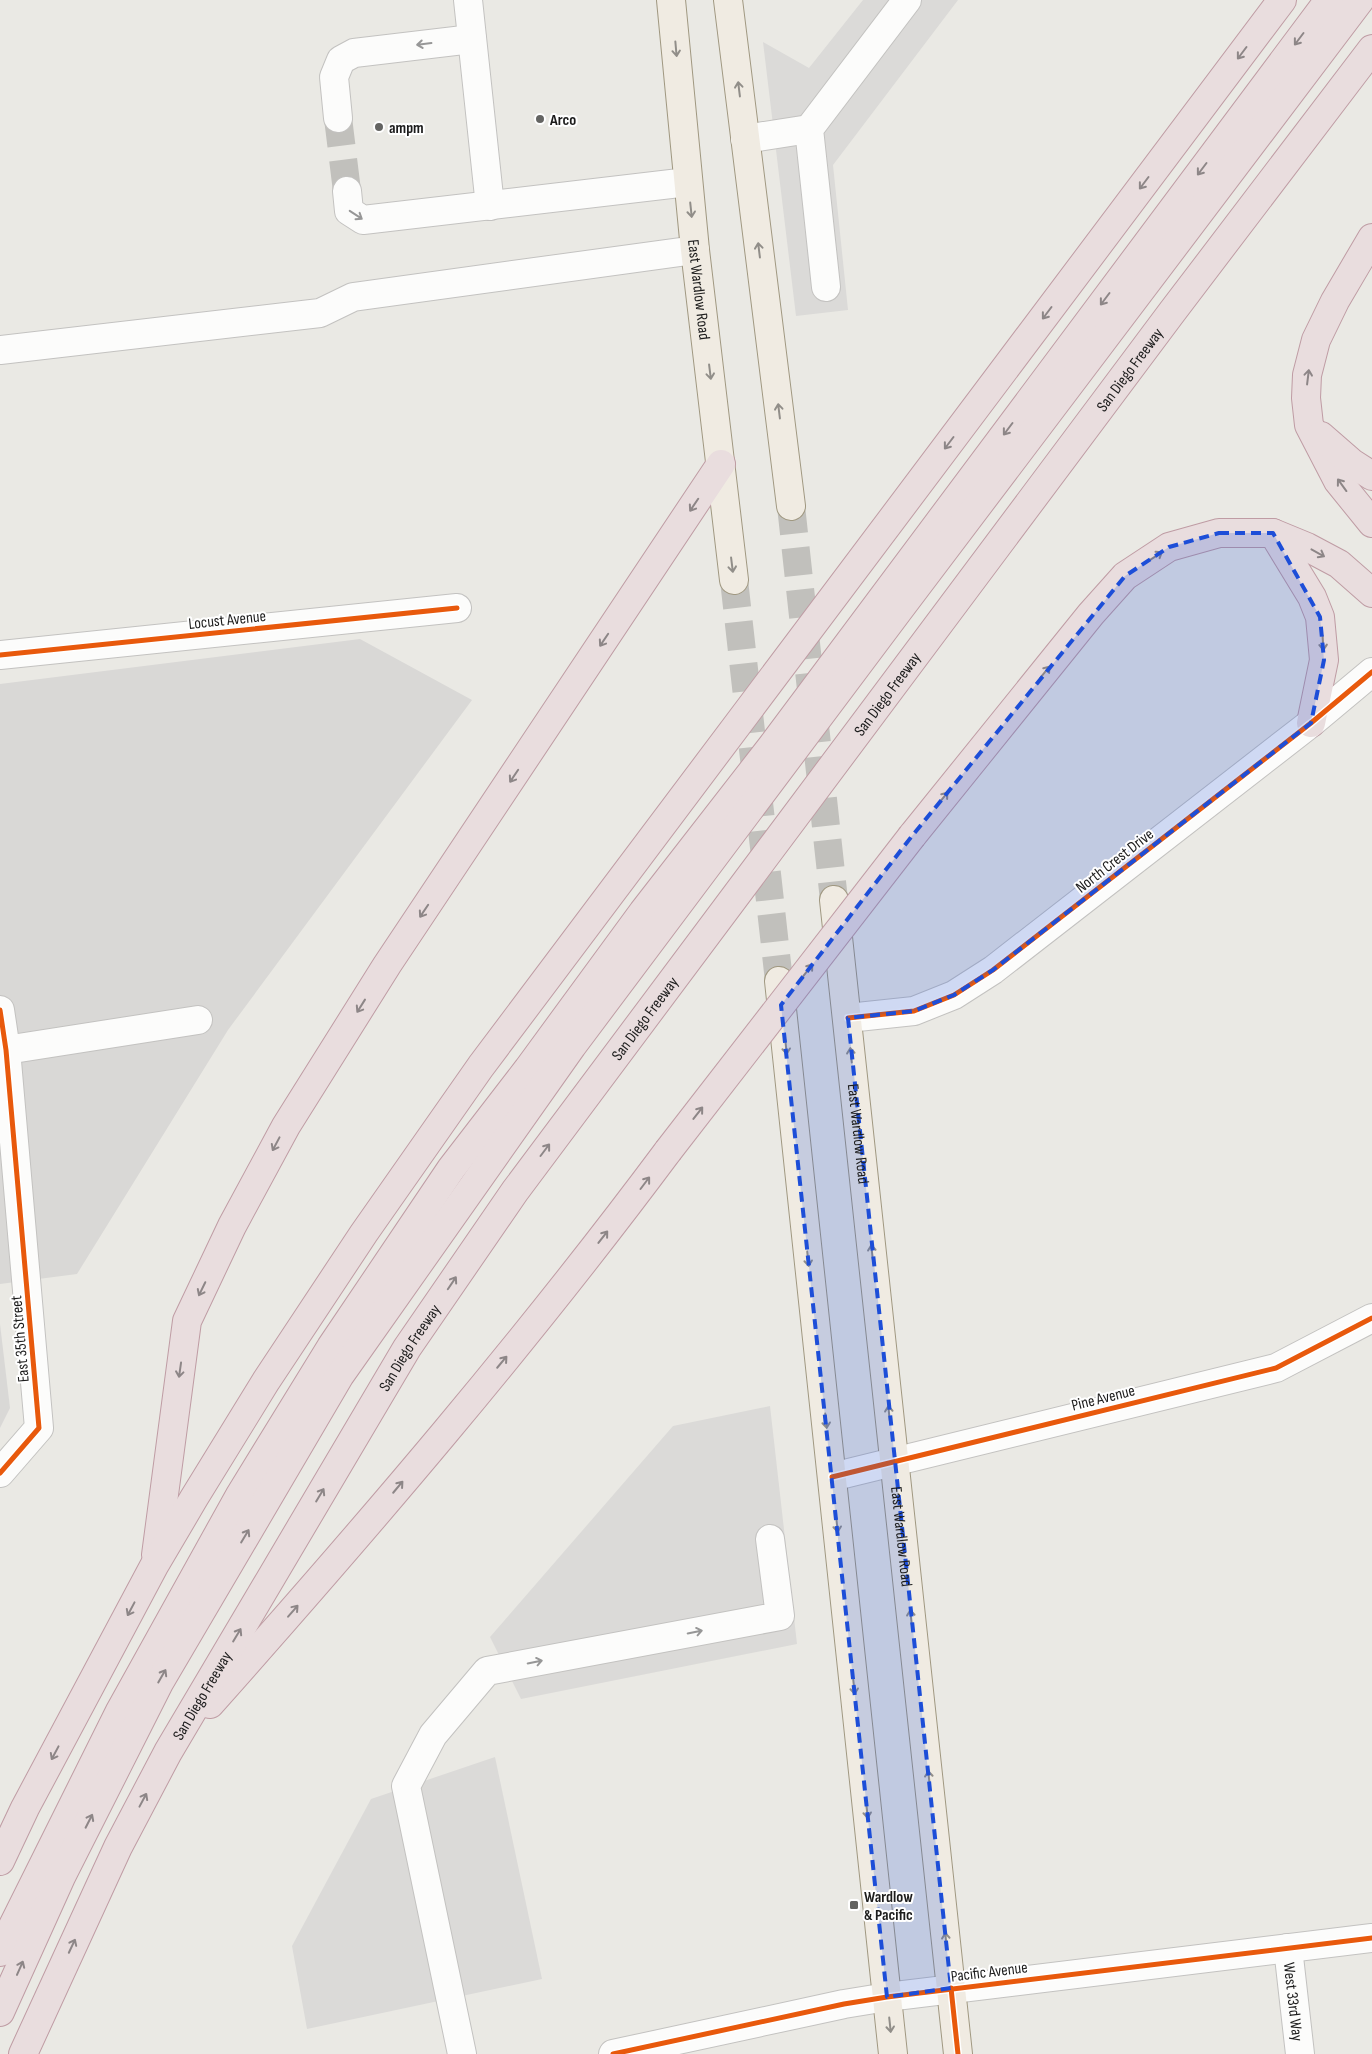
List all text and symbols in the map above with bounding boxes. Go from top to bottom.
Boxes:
one-way arrow [1294,32,1305,45]
one-way arrow [416,39,432,49]
one-way arrow [671,40,681,56]
one-way arrow [1237,46,1247,60]
one-way arrow [734,81,744,97]
place label: Arco [549,111,576,130]
marker: Arco [534,113,546,125]
place label: ampm [389,119,424,138]
marker: ampm [373,121,385,133]
one-way arrow [1197,162,1207,176]
one-way arrow [1139,176,1149,190]
one-way arrow [686,202,696,218]
one-way arrow [349,209,363,220]
street label: East Wardlow Road [683,239,714,341]
one-way arrow [754,243,764,259]
one-way arrow [1100,292,1110,306]
one-way arrow [1041,306,1052,319]
street label: San Diego Freeway [1093,325,1168,416]
one-way arrow [705,363,715,379]
one-way arrow [1303,369,1313,385]
one-way arrow [774,404,784,420]
one-way arrow [1002,422,1013,435]
one-way arrow [944,436,954,450]
one-way arrow [1337,478,1347,492]
one-way arrow [689,498,699,512]
one-way arrow [1310,549,1325,558]
one-way arrow [1149,550,1163,560]
one-way arrow [727,557,737,573]
street label: Locust Avenue [187,607,267,634]
one-way arrow [599,633,609,647]
one-way arrow [1318,635,1327,651]
street label: San Diego Freeway [851,649,925,740]
one-way arrow [1039,666,1050,679]
one-way arrow [509,768,519,782]
one-way arrow [937,792,948,805]
street label: North Crest Drive [1072,825,1158,897]
one-way arrow [418,904,429,918]
one-way arrow [803,964,814,977]
street label: San Diego Freeway [608,973,683,1064]
one-way arrow [356,999,366,1013]
one-way arrow [781,1039,791,1055]
one-way arrow [847,1048,856,1064]
street label: East Wardlow Road [843,1083,872,1185]
one-way arrow [693,1107,704,1120]
one-way arrow [271,1137,281,1152]
one-way arrow [540,1144,551,1157]
one-way arrow [640,1176,650,1190]
one-way arrow [598,1231,609,1244]
one-way arrow [867,1244,877,1260]
one-way arrow [803,1251,813,1267]
one-way arrow [447,1276,457,1290]
one-way arrow [197,1281,206,1296]
street label: East 35th Street [7,1295,34,1383]
street label: San Diego Freeway [376,1301,445,1395]
one-way arrow [496,1356,507,1369]
one-way arrow [175,1361,185,1377]
street label: Pine Avenue [1070,1381,1137,1415]
one-way arrow [884,1406,894,1422]
one-way arrow [821,1413,831,1429]
one-way arrow [393,1481,404,1494]
street label: East Wardlow Road [886,1485,916,1588]
one-way arrow [315,1489,325,1503]
one-way arrow [832,1517,842,1533]
one-way arrow [240,1529,250,1543]
one-way arrow [126,1602,136,1617]
one-way arrow [287,1604,299,1617]
one-way arrow [906,1609,916,1625]
one-way arrow [687,1626,703,1636]
one-way arrow [233,1628,243,1642]
street label: San Diego Freeway [169,1648,236,1744]
one-way arrow [527,1656,543,1666]
one-way arrow [158,1669,168,1684]
one-way arrow [849,1679,859,1695]
one-way arrow [50,1745,59,1760]
one-way arrow [924,1770,933,1786]
one-way arrow [138,1792,148,1807]
one-way arrow [862,1803,872,1819]
one-way arrow [85,1814,94,1829]
place label: Wardlow & Pacific [864,1888,913,1925]
marker: Wardlow & Pacific [848,1899,860,1911]
one-way arrow [941,1932,951,1948]
one-way arrow [68,1939,78,1954]
street label: Pacific Avenue [950,1958,1029,1987]
one-way arrow [16,1961,25,1976]
street label: West 33rd Way [1279,1961,1306,2042]
one-way arrow [885,2017,895,2033]

